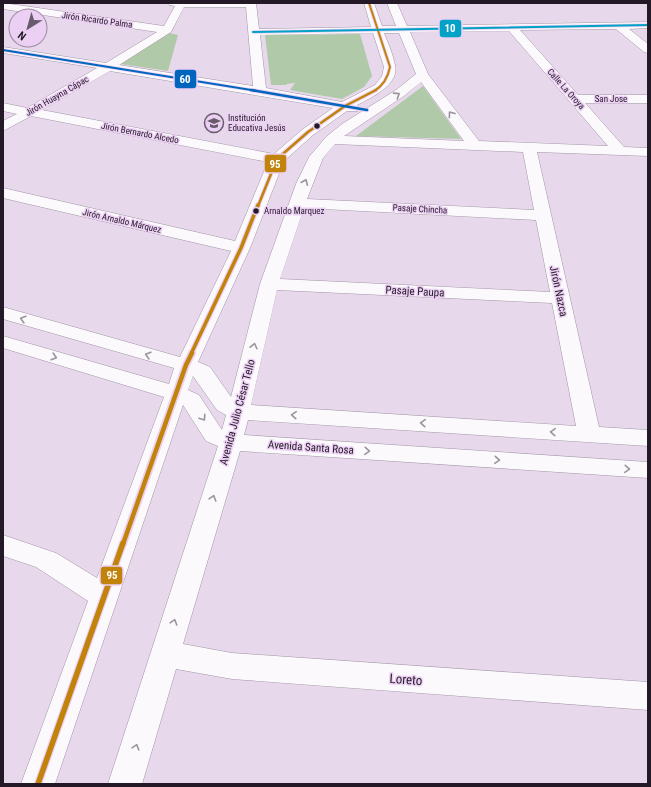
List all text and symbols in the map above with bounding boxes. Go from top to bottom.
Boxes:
north arrow [8,8,48,48]
street label: Jirón Ricardo Palma [61,10,133,30]
line badge: 10 [439,19,462,38]
text: 10 [444,22,456,35]
text: N [15,28,29,43]
street label: Calle La Oroya [545,67,587,111]
line badge: 60 [174,69,197,89]
text: 60 [179,73,191,86]
street label: Jirón Huayna Cápac [24,74,90,118]
one-way arrow [392,93,399,100]
street label: San Jose [595,94,627,104]
one-way arrow [448,111,456,118]
school or university icon: Institución Educativa Jesús [203,112,225,134]
place label: Institución Educativa Jesús [228,113,286,133]
street label: Jirón Bernardo Alcedo [100,121,180,146]
unlabelled marker [312,121,322,131]
line badge: 95 [264,154,287,173]
text: 95 [269,158,281,171]
one-way arrow [300,179,308,187]
street label: Pasaje Chincha [392,203,448,215]
marker: Arnaldo Marquez [251,206,261,216]
place label: Arnaldo Marquez [264,206,325,216]
street label: Jirón Arnaldo Márquez [82,207,162,235]
street label: Jirón Nazca [547,264,570,318]
street label: Pasaje Paupa [385,283,445,300]
one-way arrow [20,315,27,324]
one-way arrow [250,343,258,350]
one-way arrow [145,351,152,360]
one-way arrow [50,352,57,361]
street label: Avenida Julio César Tello [217,357,258,466]
one-way arrow [291,411,297,420]
one-way arrow [198,414,206,421]
one-way arrow [420,419,426,428]
one-way arrow [550,427,556,436]
street label: Avenida Santa Rosa [268,438,354,457]
one-way arrow [364,447,370,456]
one-way arrow [494,455,500,464]
one-way arrow [624,464,630,473]
one-way arrow [208,495,217,502]
line badge: 95 [100,566,123,585]
text: 95 [106,569,118,582]
one-way arrow [170,619,178,626]
street label: Loreto [389,671,423,688]
one-way arrow [132,743,140,750]

